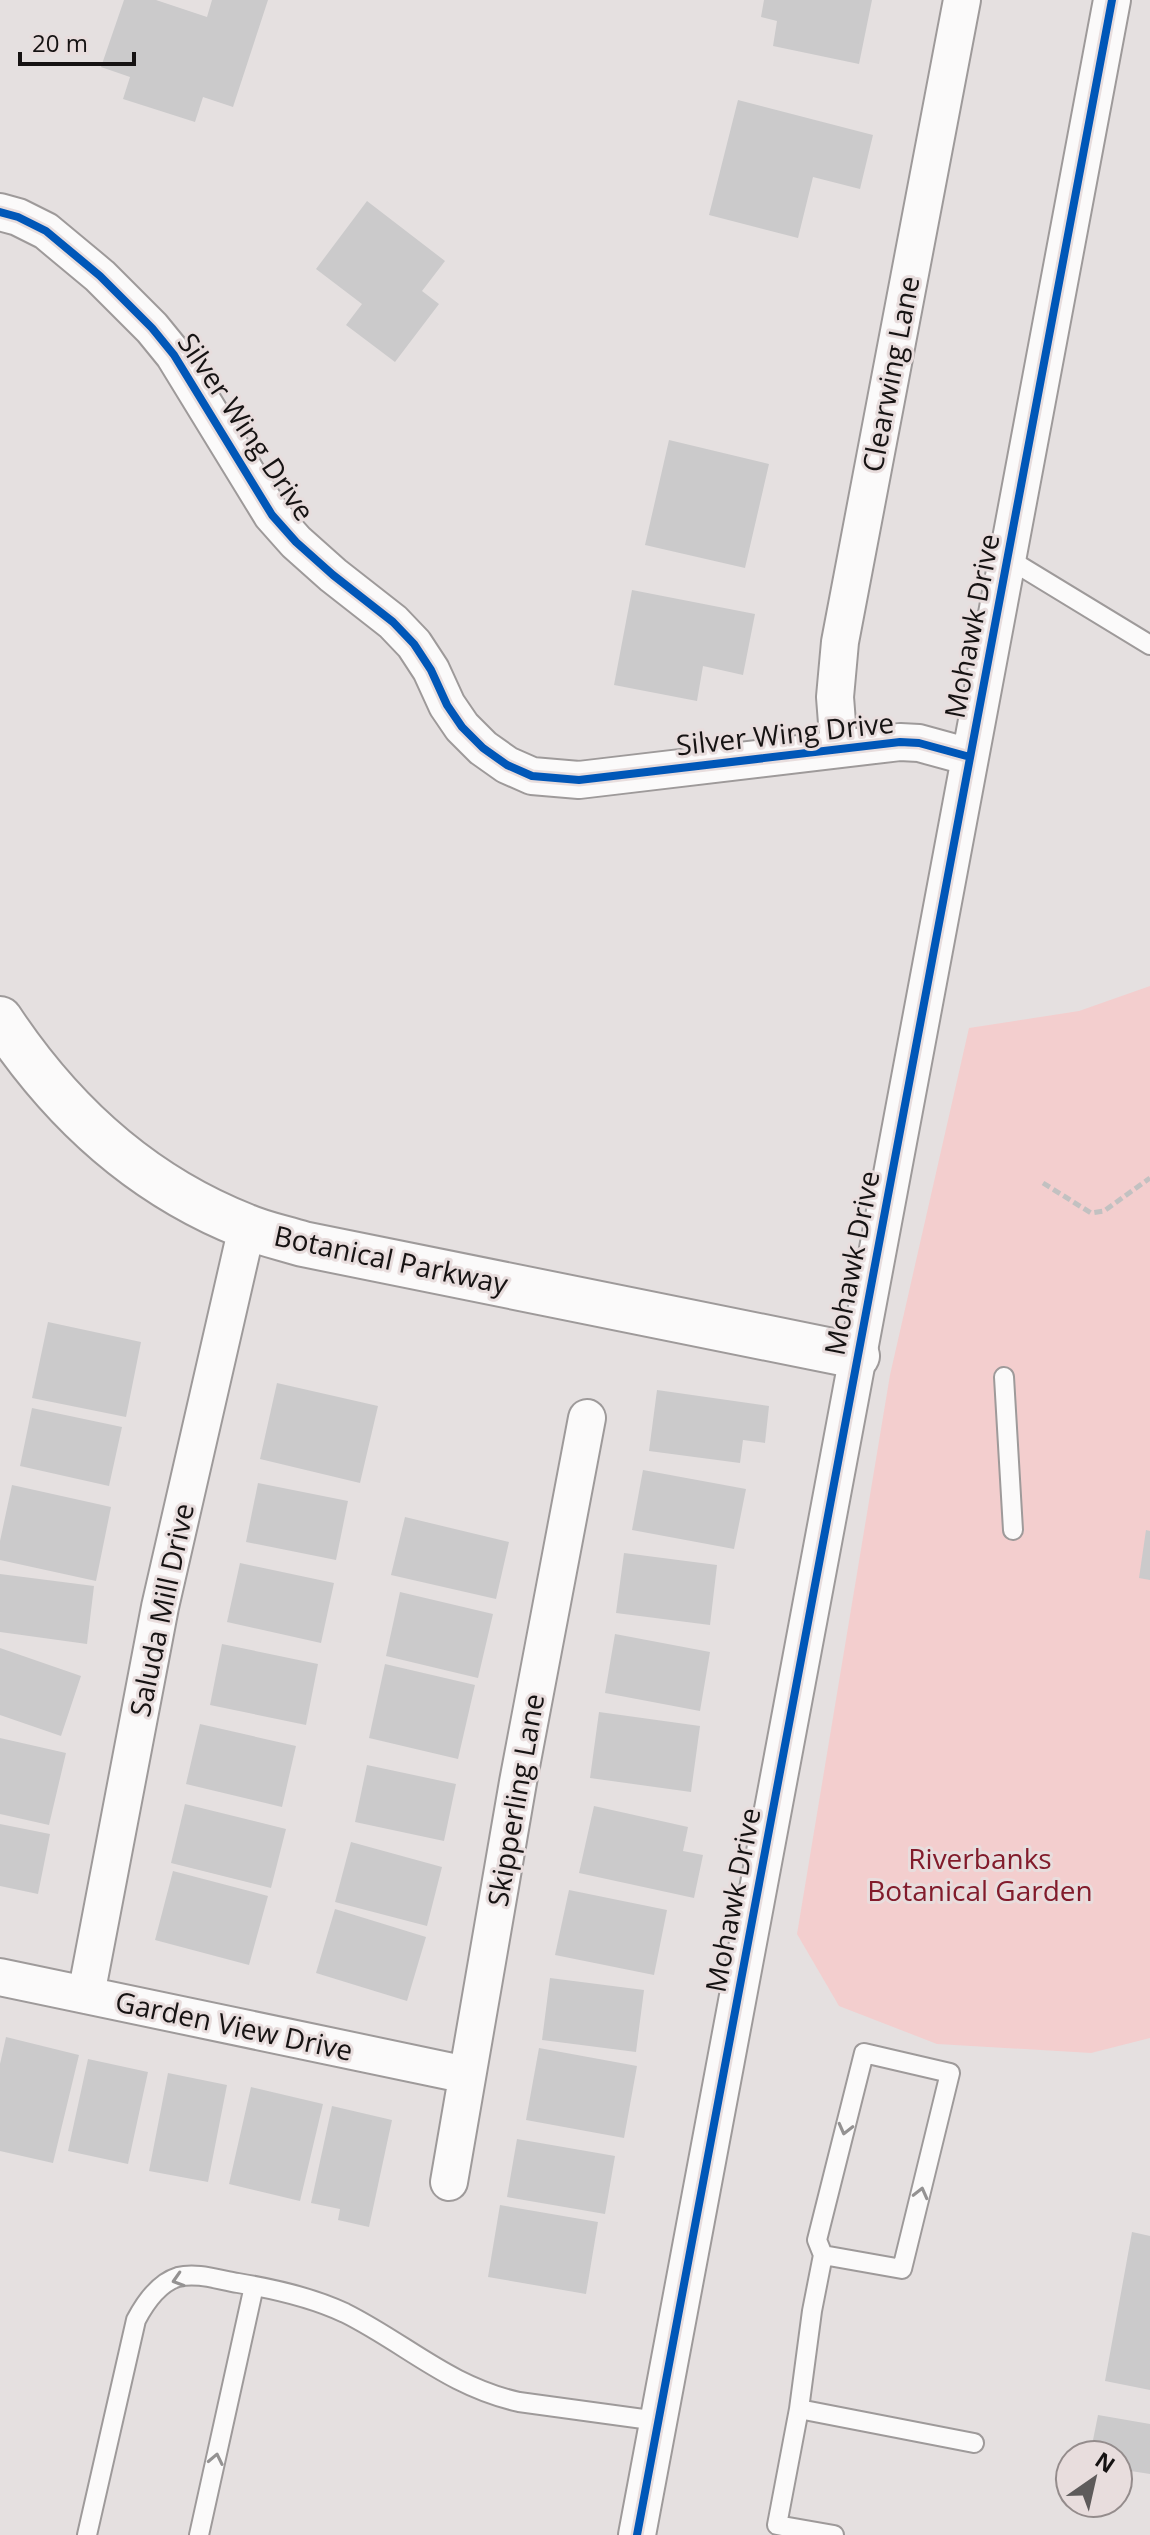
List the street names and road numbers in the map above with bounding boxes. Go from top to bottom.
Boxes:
street label: Clearwing Lane [852,273,928,475]
street label: Silver Wing Drive [170,325,324,528]
street label: Mohawk Drive [935,530,1008,721]
street label: Silver Wing Drive [674,703,896,763]
street label: Mohawk Drive [815,1167,888,1358]
street label: Botanical Parkway [271,1216,512,1303]
street label: Saluda Mill Drive [120,1500,202,1720]
street label: Skipperling Lane [478,1690,552,1909]
street label: Mohawk Drive [696,1804,769,1995]
street label: Garden View Drive [112,1981,356,2069]

